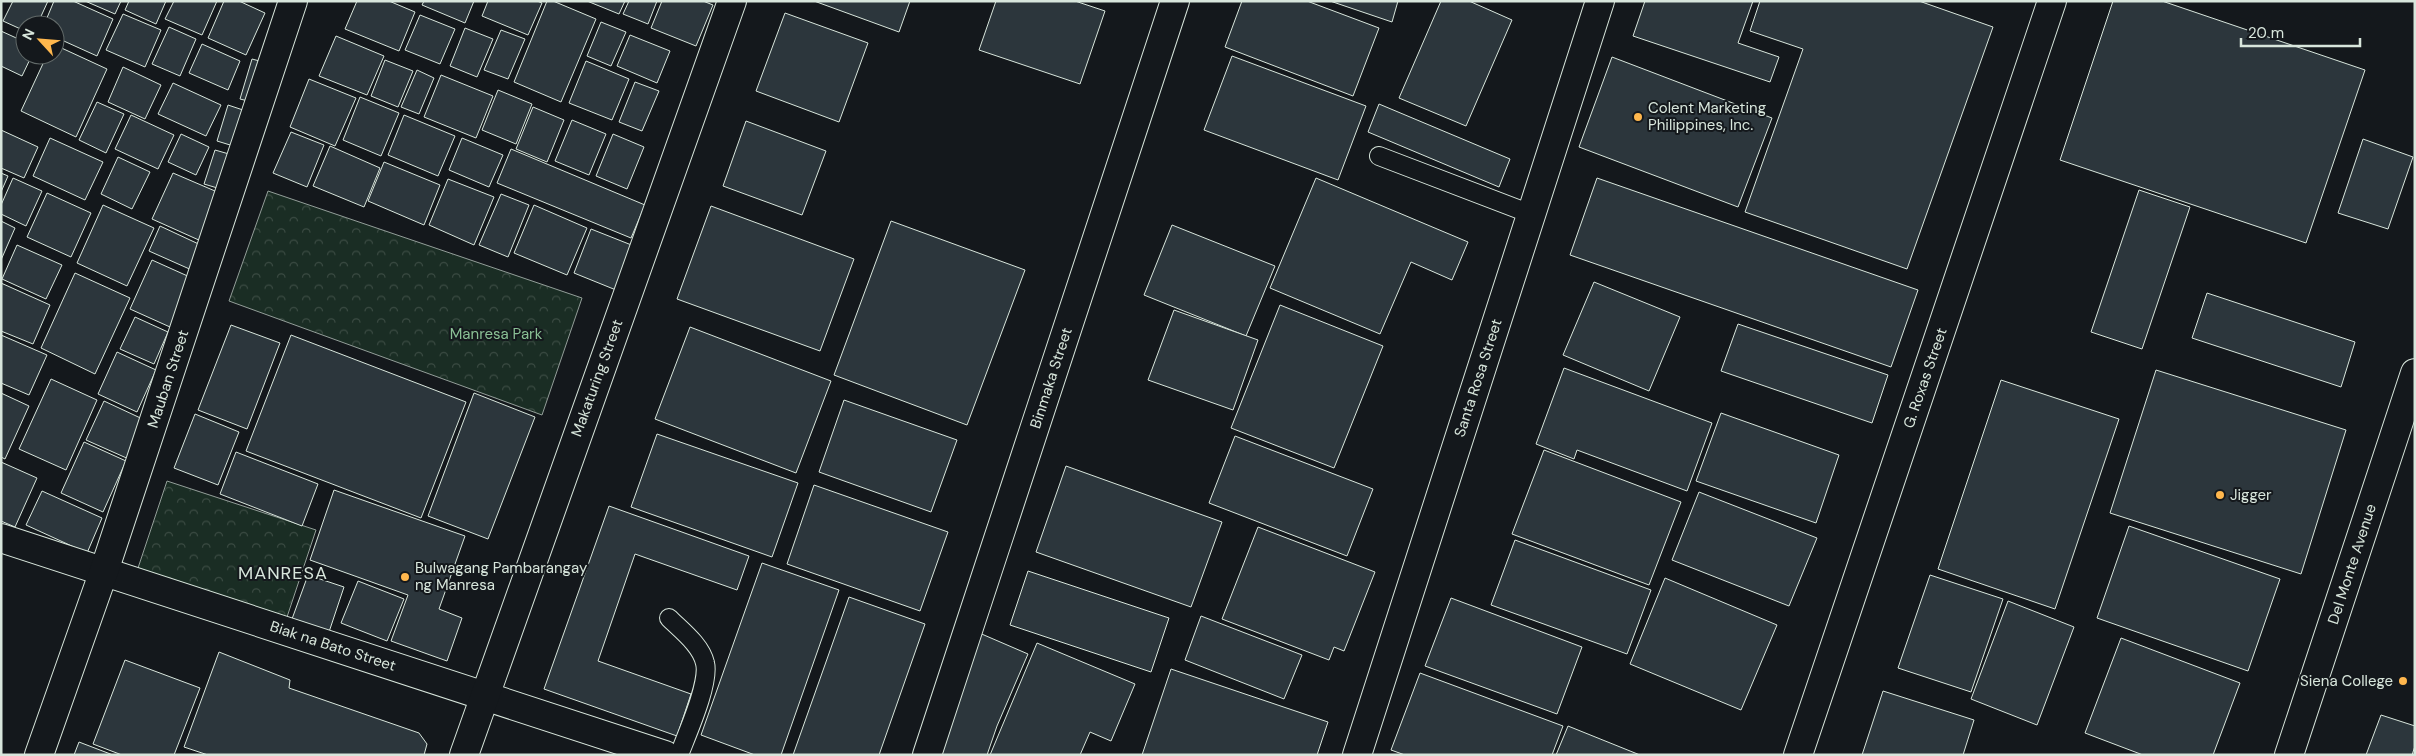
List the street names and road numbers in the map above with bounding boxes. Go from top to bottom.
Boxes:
street label: Santa Rosa Street [1449,316,1507,440]
street label: Makaturing Street [567,317,628,439]
street label: Binmaka Street [1025,325,1077,431]
street label: G. Roxas Street [1898,325,1952,431]
street label: Mauban Street [143,327,193,431]
street label: Del Monte Avenue [2323,501,2381,627]
street label: Biak na Bato Street [268,616,399,676]

